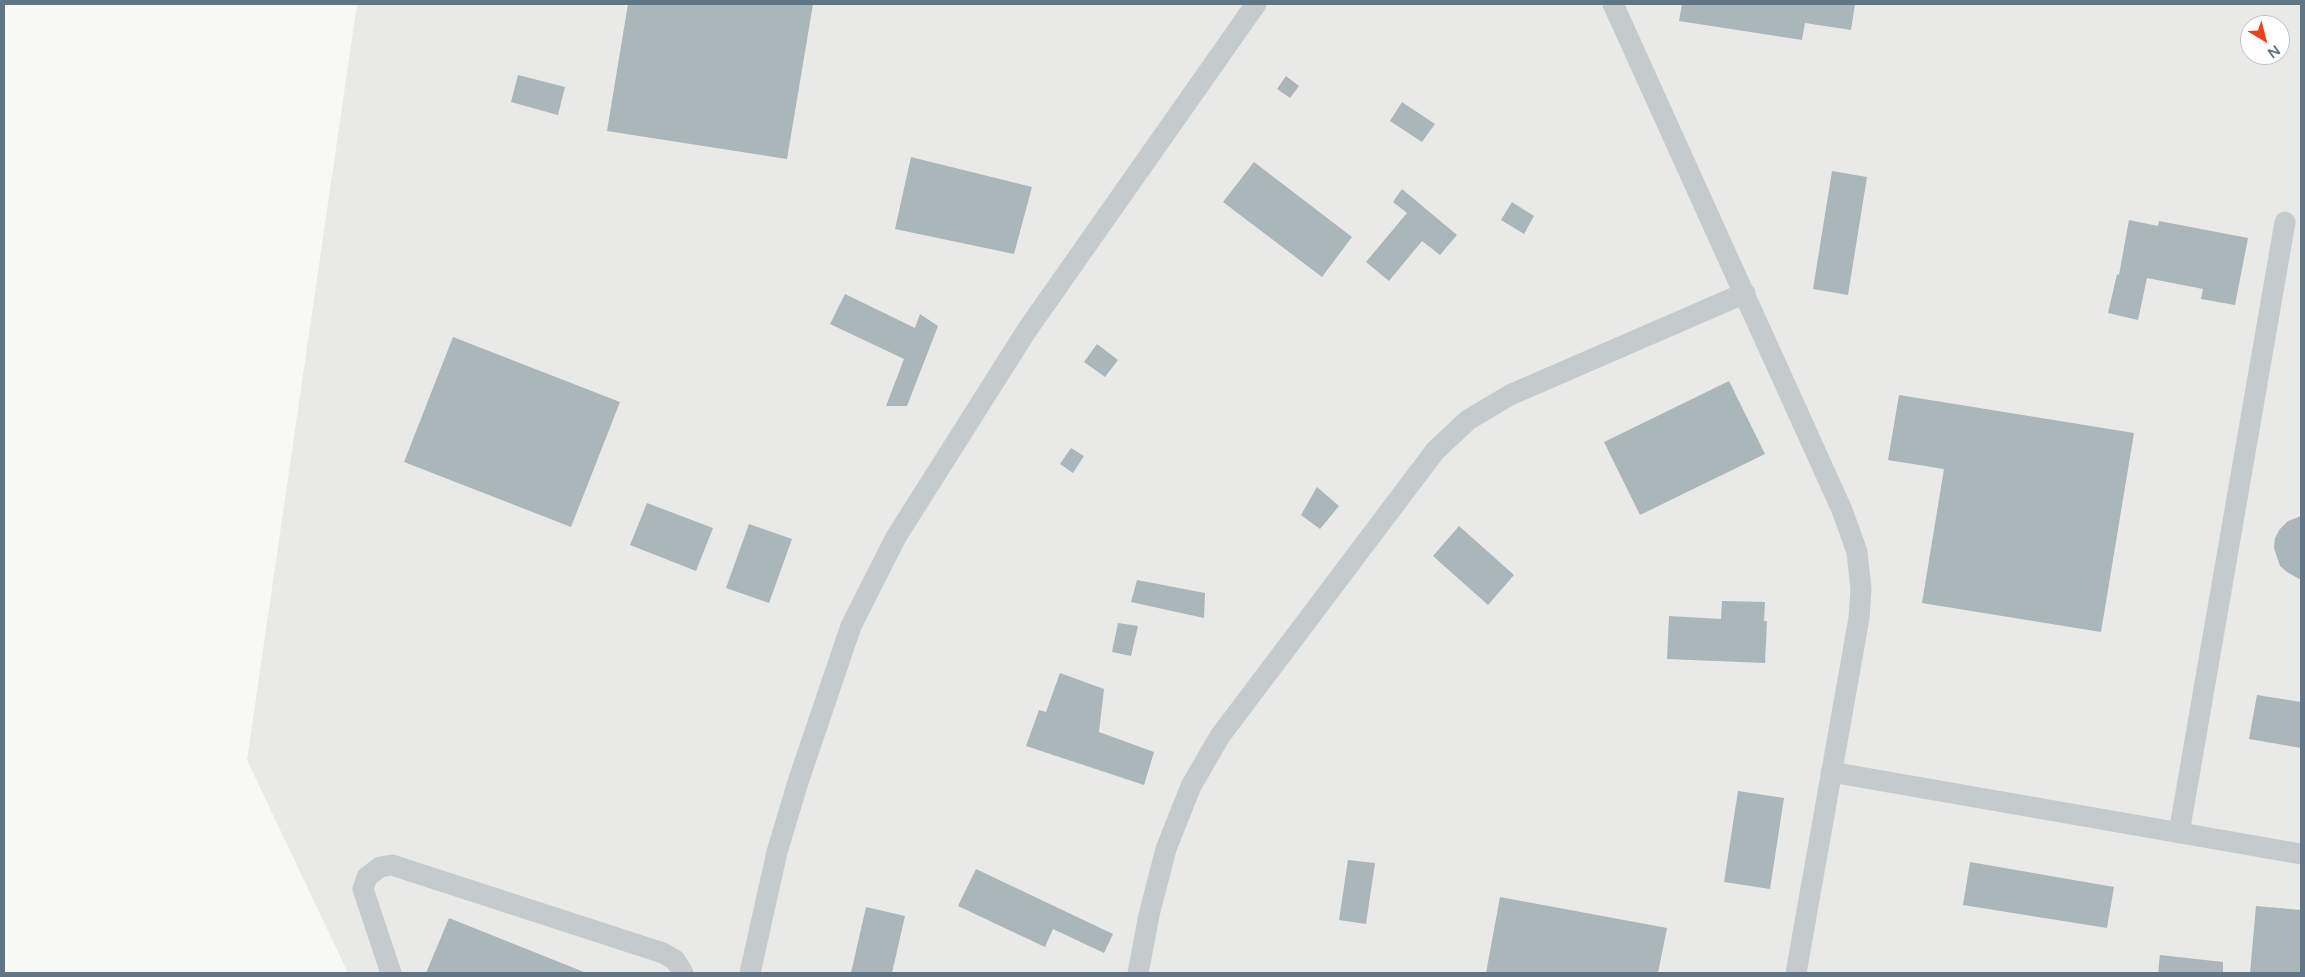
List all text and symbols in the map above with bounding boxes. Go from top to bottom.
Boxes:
north arrow [2240,15,2290,65]
text: N [2264,41,2283,62]

